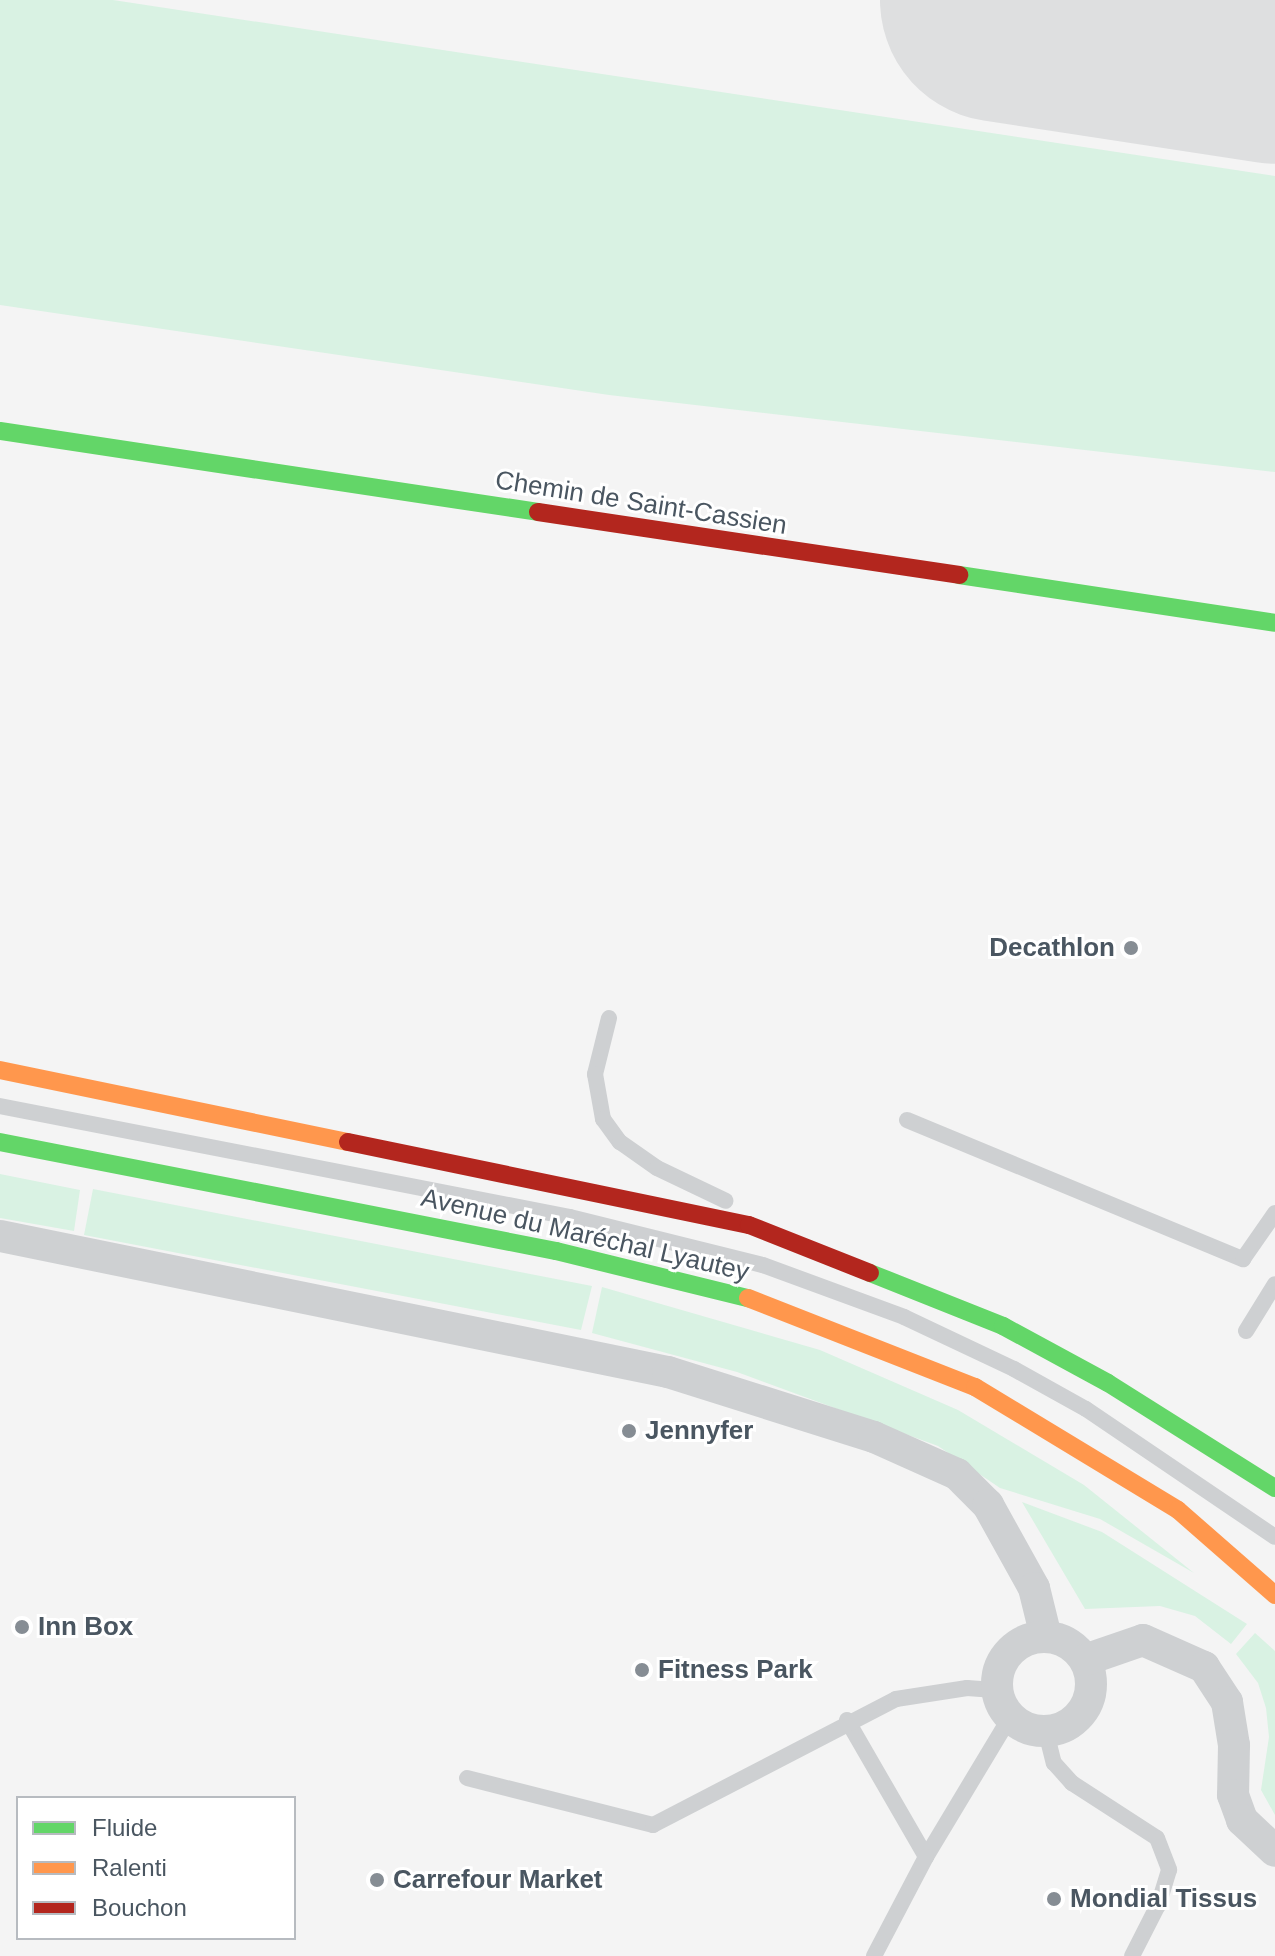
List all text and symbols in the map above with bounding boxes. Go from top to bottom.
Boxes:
street label: Chemin de Saint-Cassien [493,465,789,541]
place label: Decathlon [989,932,1115,964]
marker: Decathlon [1122,939,1140,957]
street label: Avenue du Maréchal Lyautey [418,1182,752,1288]
place label: Jennyfer [645,1415,753,1447]
marker: Jennyfer [620,1422,638,1440]
place label: Inn Box [38,1611,133,1643]
marker: Inn Box [13,1618,31,1636]
place label: Fitness Park [658,1654,813,1686]
marker: Fitness Park [633,1661,651,1679]
legend [16,1796,296,1940]
text: Fluide [92,1814,157,1841]
text: Ralenti [92,1854,167,1881]
place label: Carrefour Market [393,1864,603,1896]
marker: Carrefour Market [368,1871,386,1889]
place label: Mondial Tissus [1070,1883,1257,1915]
marker: Mondial Tissus [1045,1890,1063,1908]
text: Bouchon [92,1894,187,1921]

